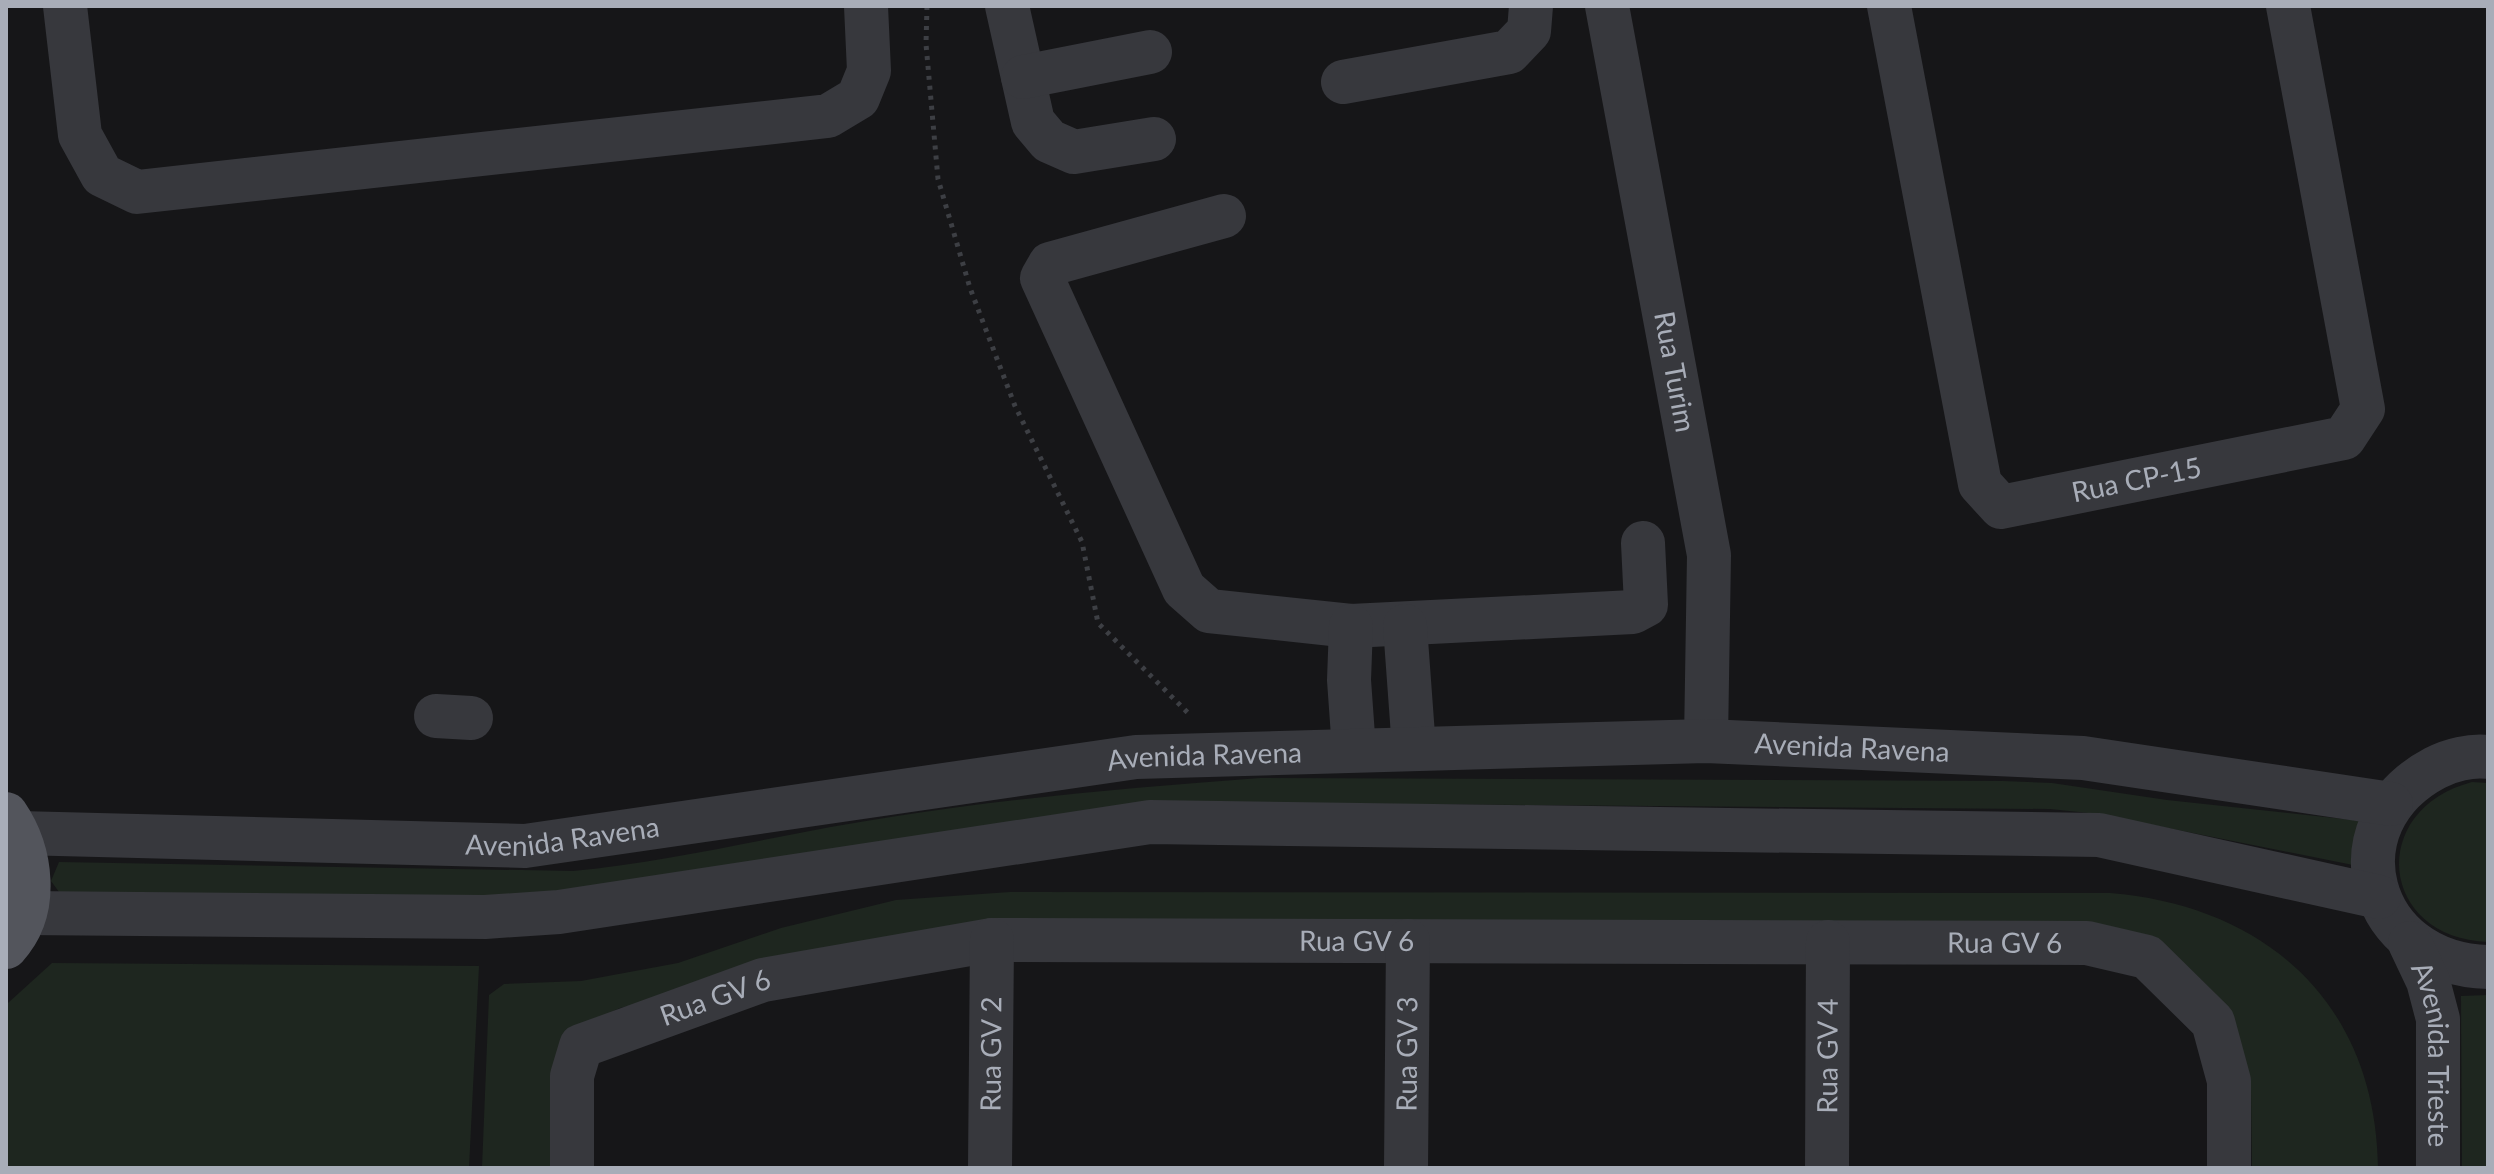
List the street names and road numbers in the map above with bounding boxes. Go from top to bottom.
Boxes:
street label: Rua Turim [1648,308,1704,435]
street label: Rua CP-15 [2069,449,2204,508]
street label: Avenida Ravena [1754,725,1950,768]
street label: Avenida Ravena [1104,734,1302,777]
street label: Avenida Ravena [465,809,661,862]
street label: Rua GV 6 [1299,923,1414,957]
street label: Rua GV 6 [1947,925,2062,959]
street label: Avenida Trieste [2405,956,2456,1147]
street label: Rua GV 6 [655,961,775,1032]
street label: Rua GV 2 [972,996,1008,1112]
street label: Rua GV 3 [1388,996,1424,1112]
street label: Rua GV 4 [1809,998,1844,1114]

